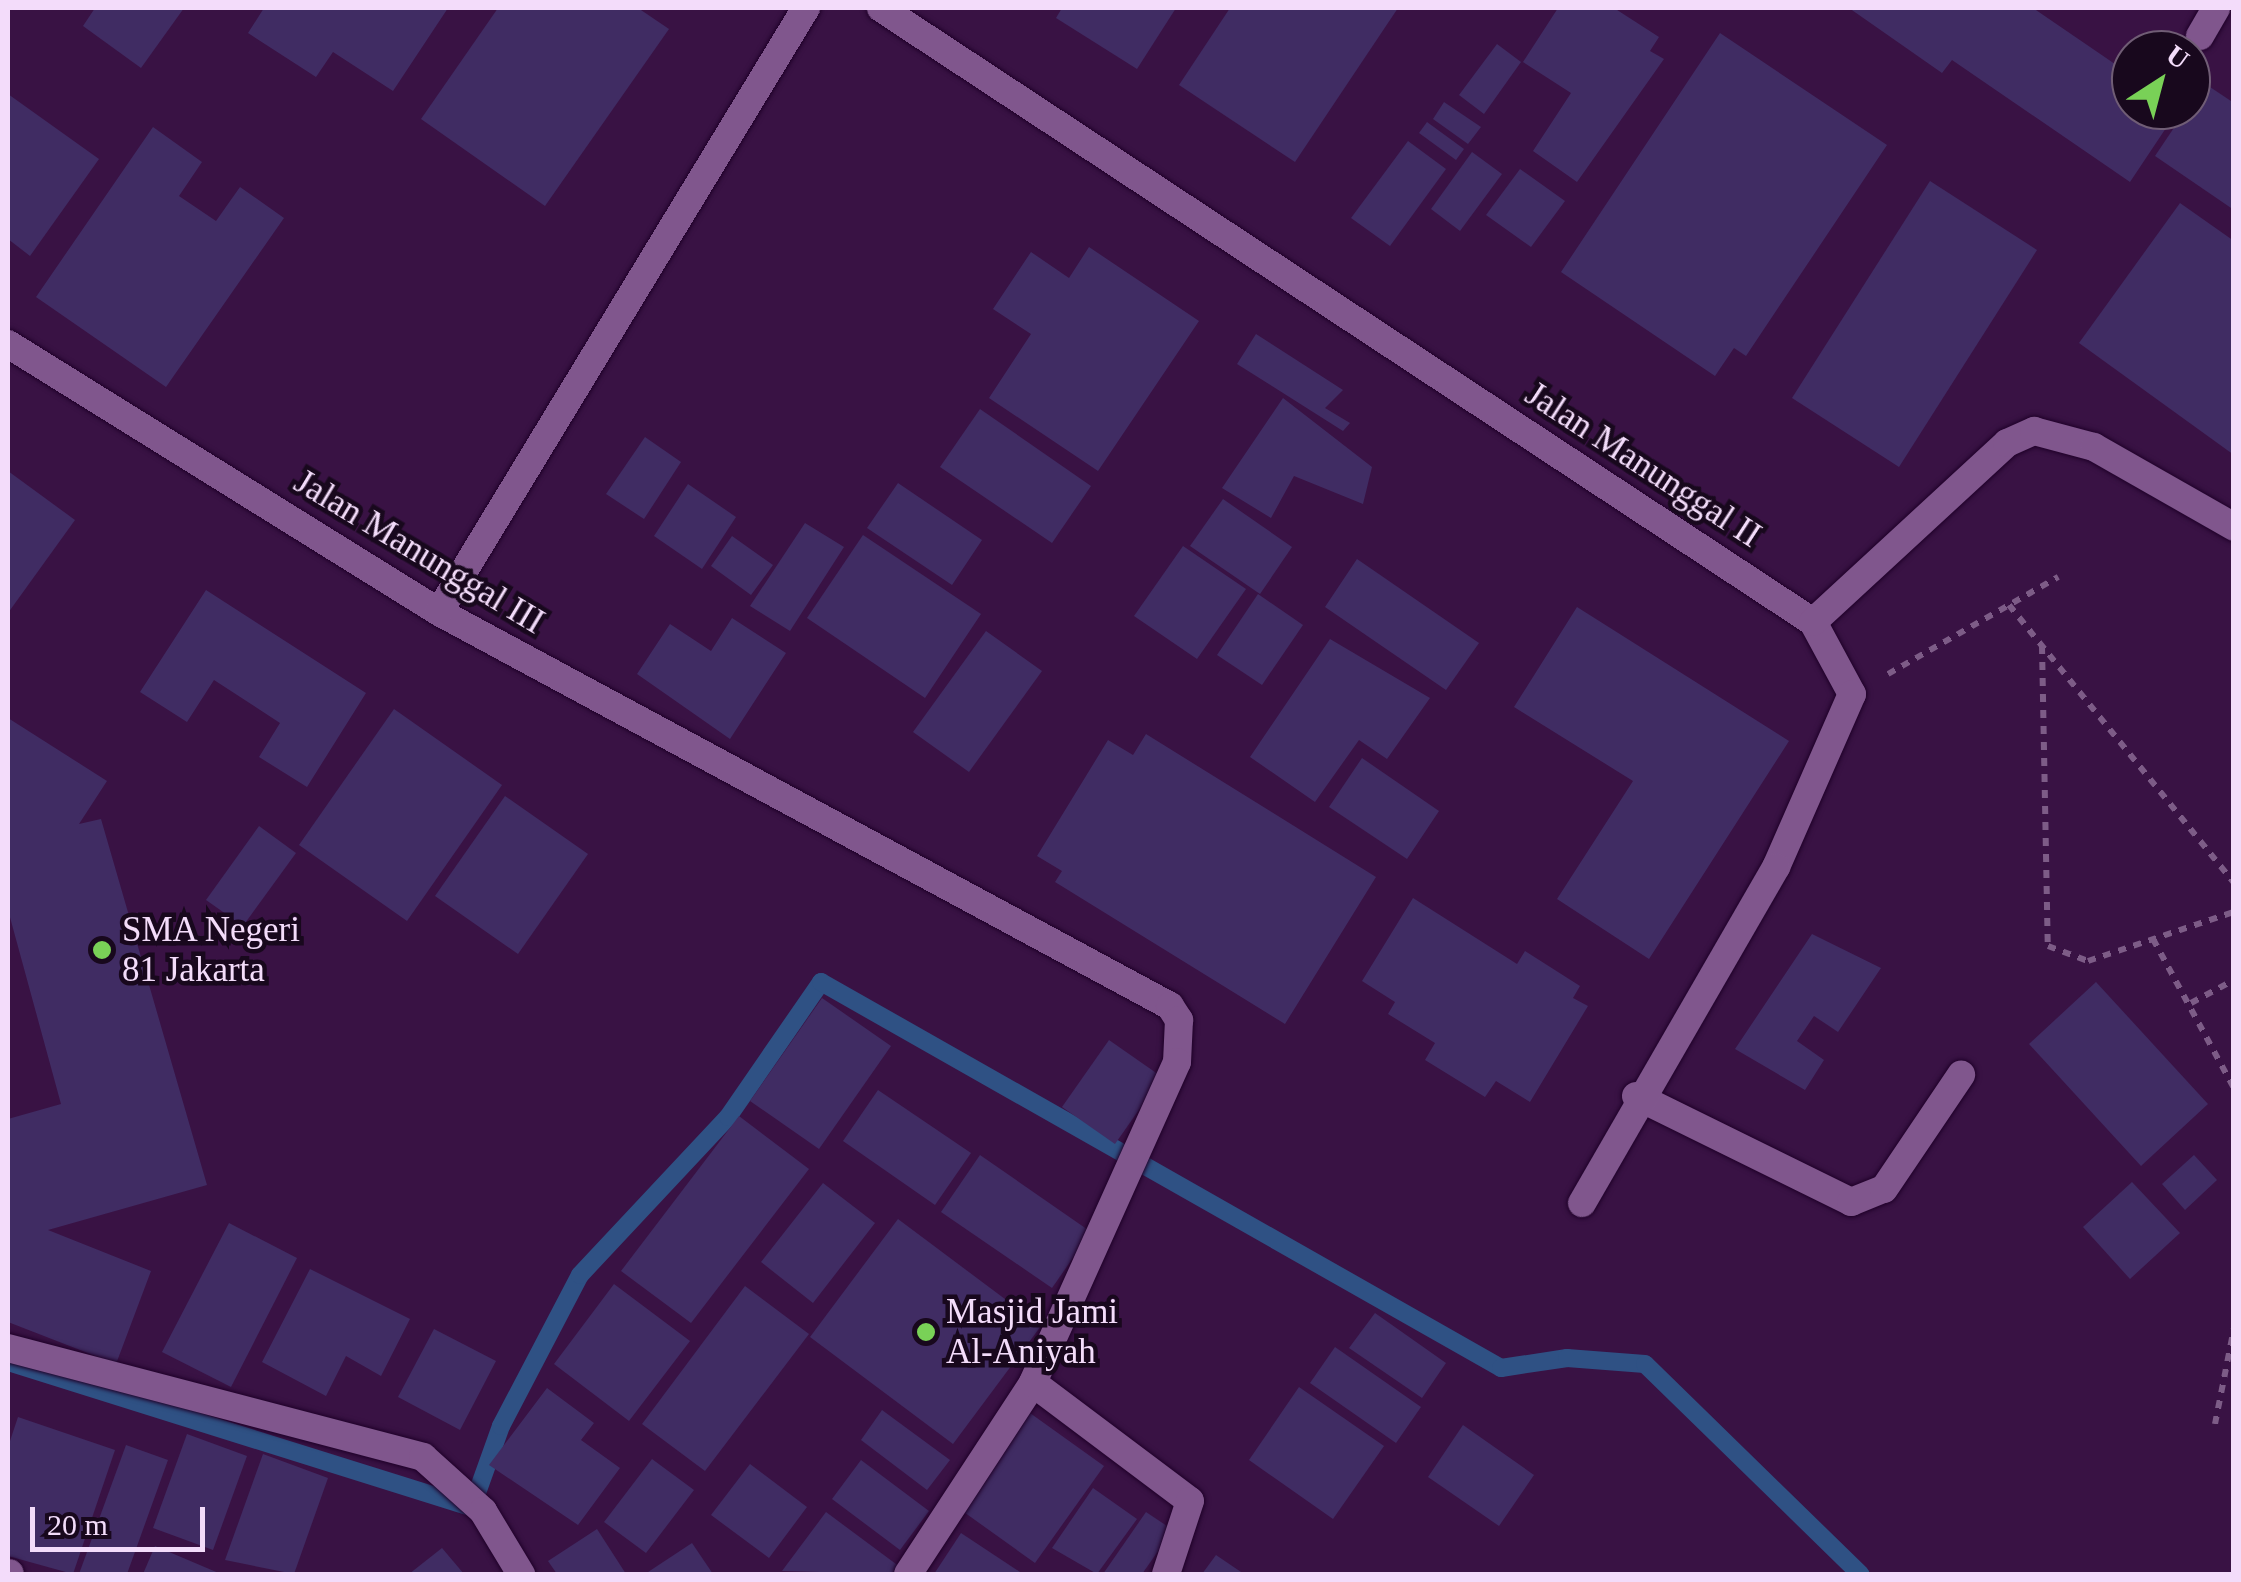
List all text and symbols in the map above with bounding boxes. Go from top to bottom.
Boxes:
north arrow [2111,30,2211,130]
text: U [2160,38,2195,75]
street label: Jalan Manunggal II [1517,373,1769,557]
street label: Jalan Manunggal III [287,461,551,643]
place label: SMA Negeri 81 Jakarta [122,909,302,991]
marker: SMA Negeri 81 Jakarta [91,939,113,961]
place label: Masjid Jami Al-Aniyah [946,1291,1118,1373]
marker: Masjid Jami Al-Aniyah [915,1321,937,1343]
scale bar [35,1487,210,1549]
text: 20 m [47,1508,108,1541]

